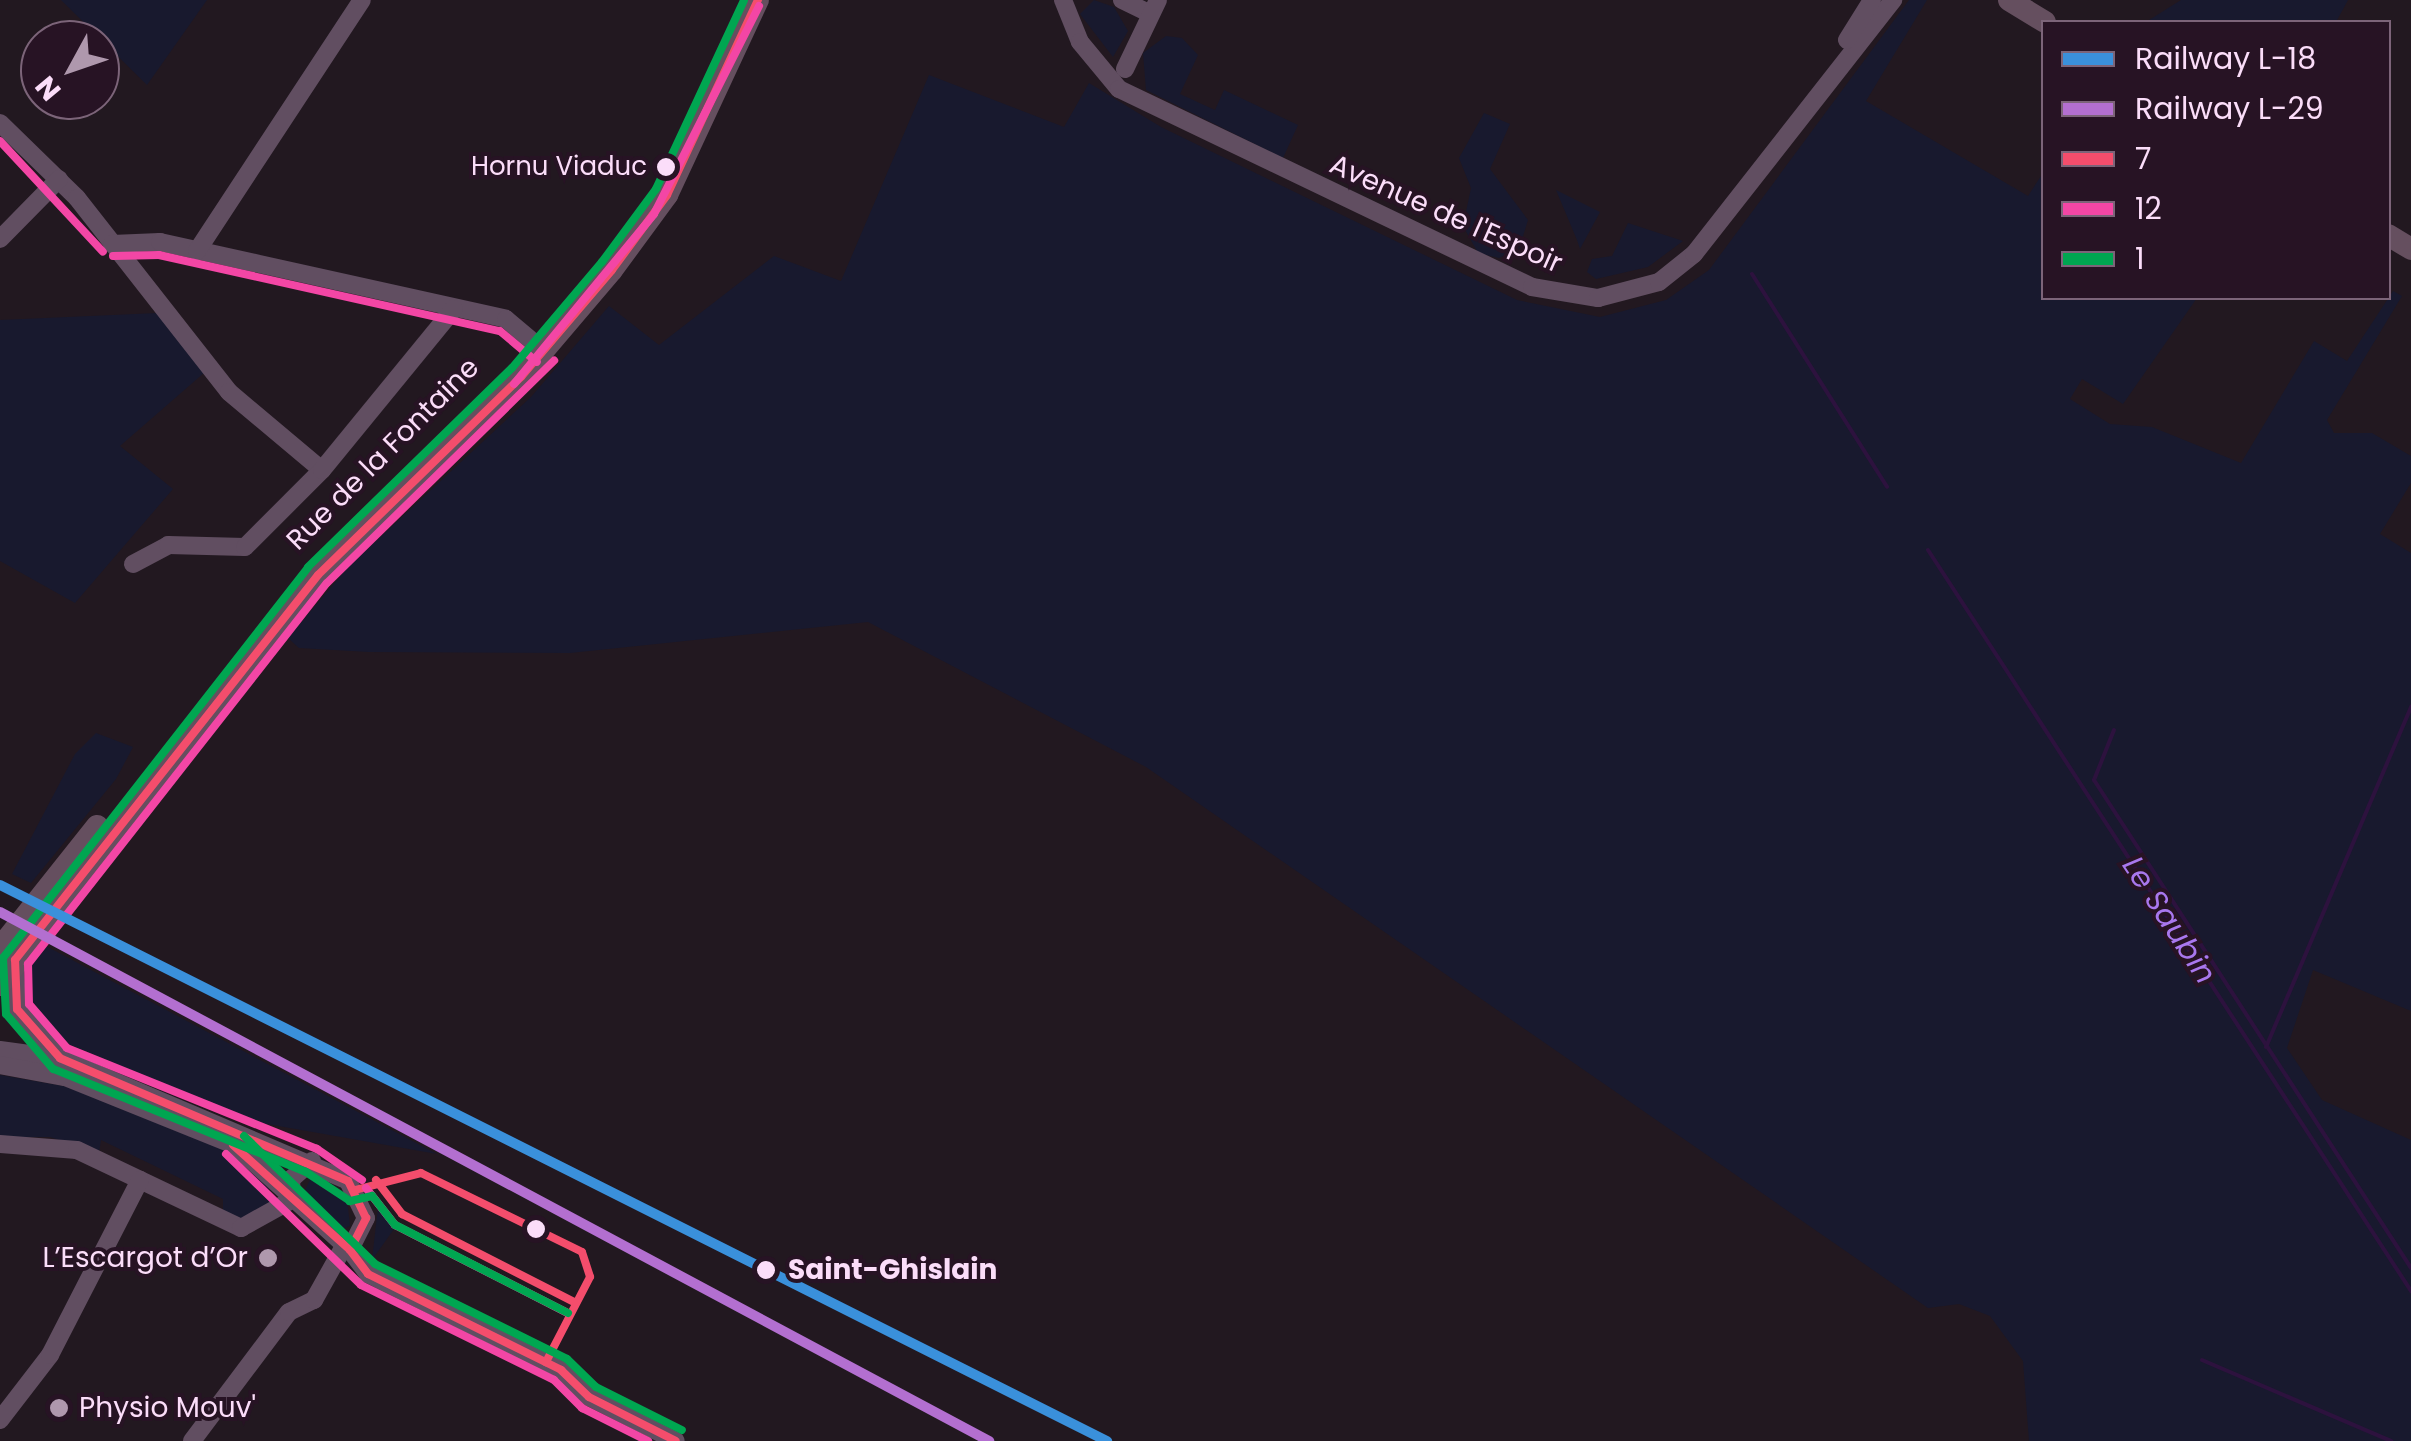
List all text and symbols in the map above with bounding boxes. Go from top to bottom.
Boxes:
north arrow [20,20,120,120]
legend [2041,20,2391,300]
text: Railway L-18 [2135,37,2316,80]
text: N [26,68,70,109]
text: Railway L-29 [2135,87,2324,130]
text: 7 [2135,137,2151,180]
street label: Avenue de l'Espoir [1325,148,1567,280]
place label: Hornu Viaduc [471,151,647,183]
marker: Hornu Viaduc [656,157,676,177]
text: 12 [2135,187,2162,230]
text: 1 [2135,237,2145,280]
street label: Rue de la Fontaine [280,351,486,557]
water label: Le Saubin [2115,850,2223,990]
unlabelled marker [526,1219,546,1239]
place label: L’Escargot d’Or [42,1241,248,1275]
marker: L’Escargot d’Or [257,1247,279,1269]
place label: Saint-Ghislain [788,1253,997,1287]
marker: Saint-Ghislain [753,1257,779,1283]
place label: Physio Mouv' [79,1391,256,1425]
marker: Physio Mouv' [48,1397,70,1419]

